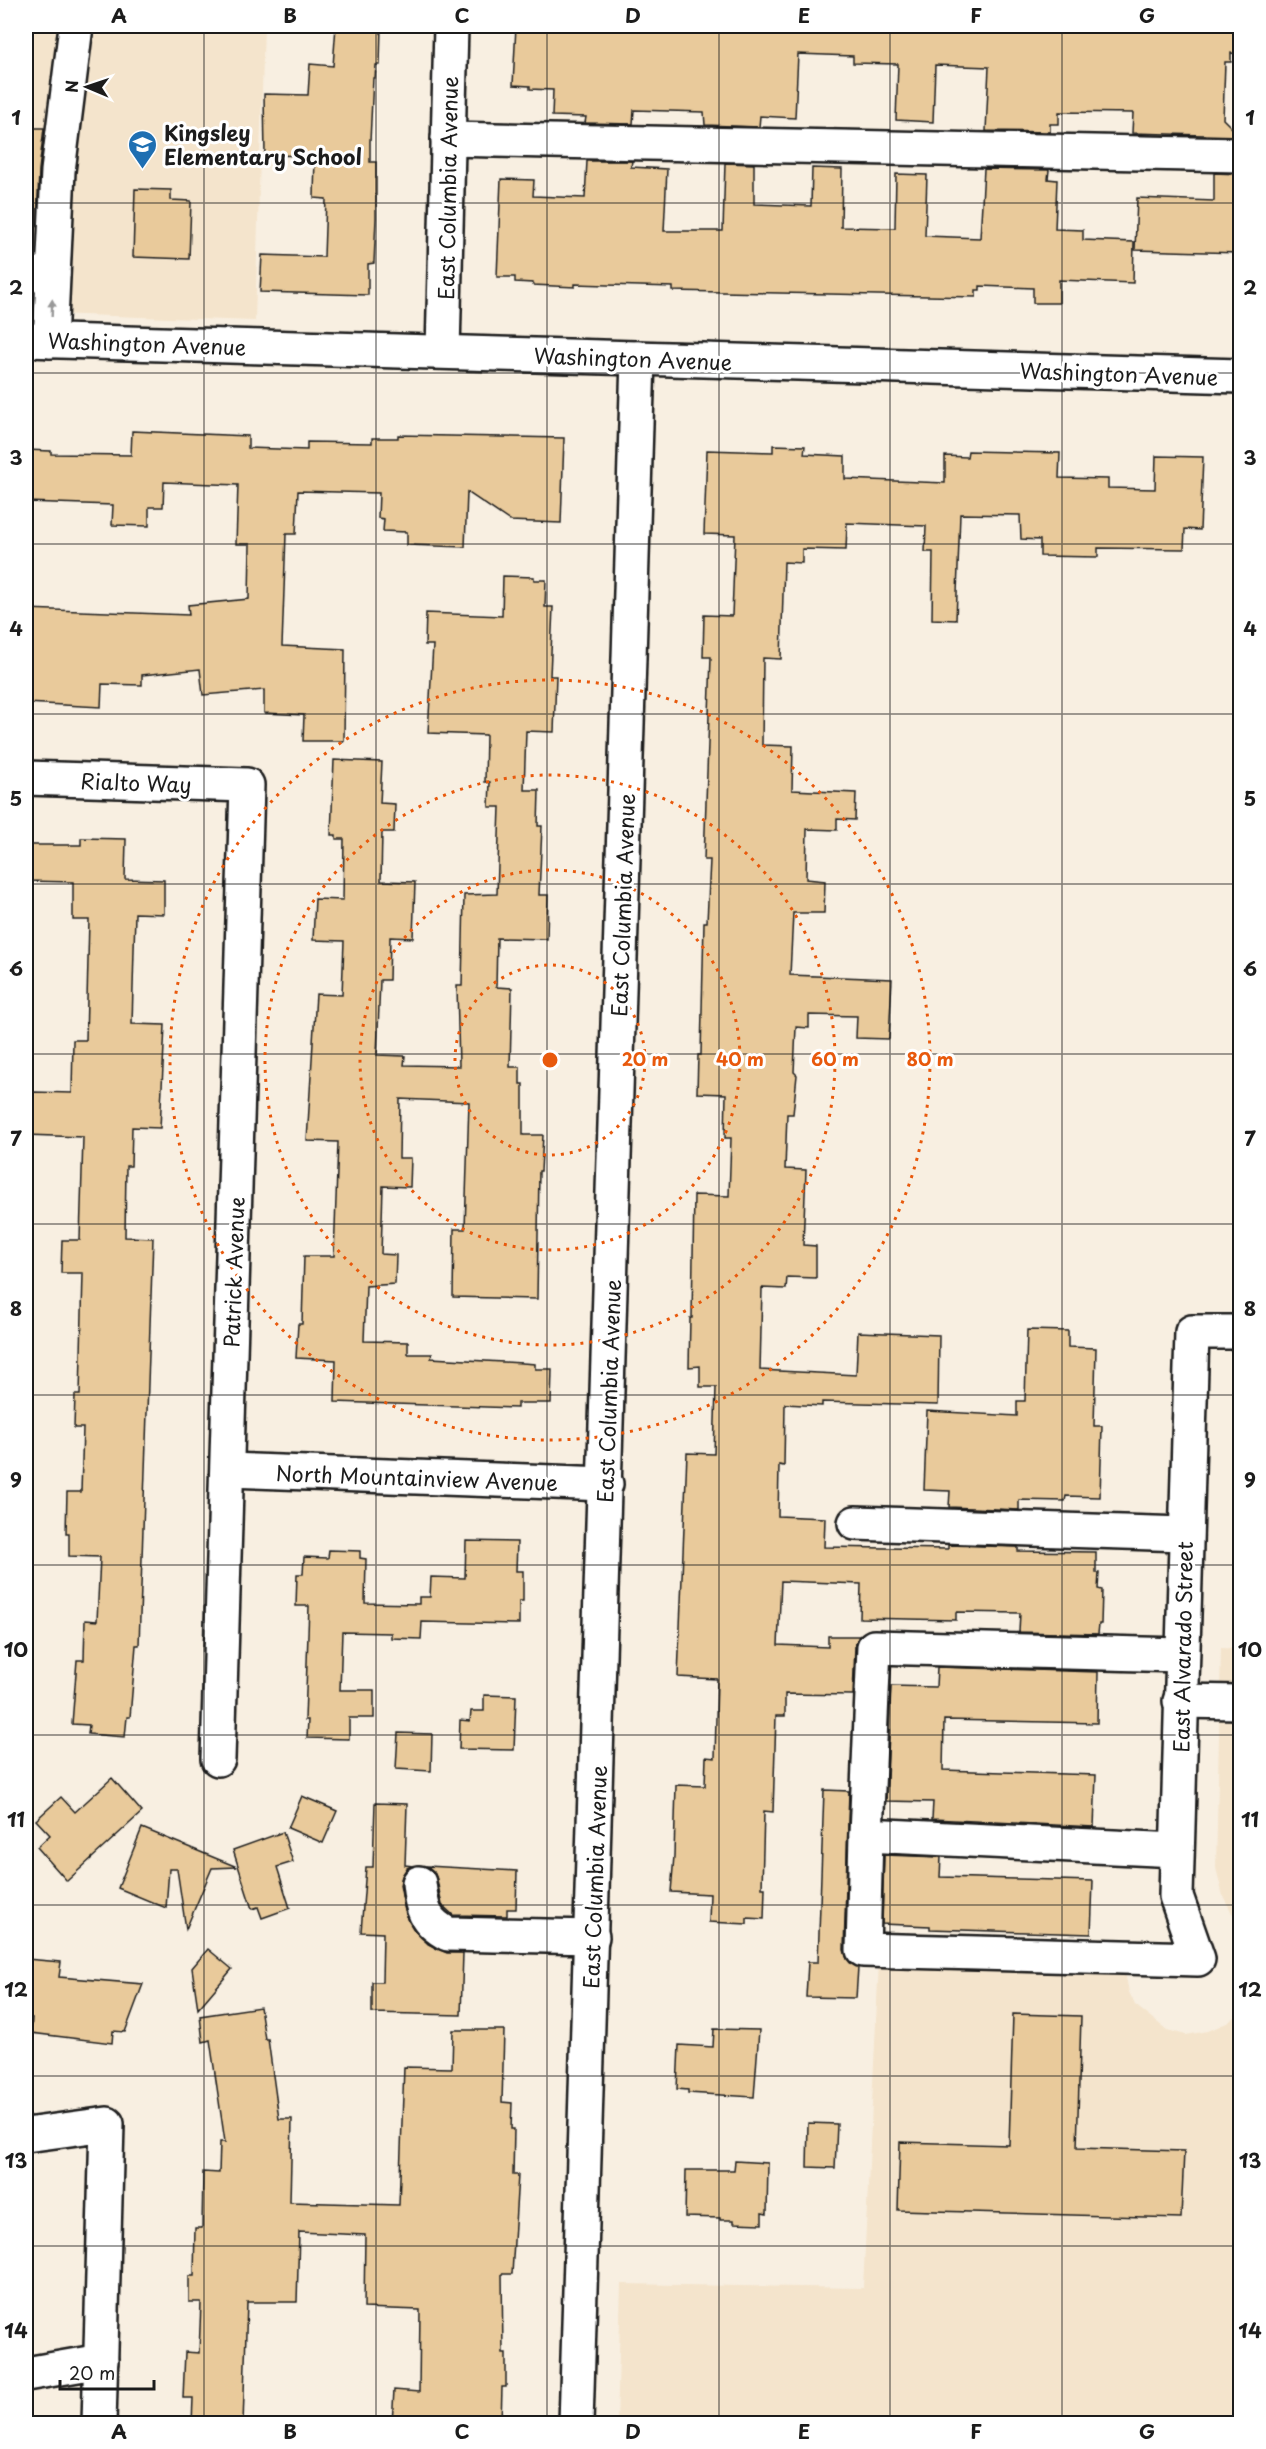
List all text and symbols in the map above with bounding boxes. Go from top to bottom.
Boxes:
text: A [111,0,127,30]
text: B [283,0,297,30]
text: C [454,0,470,30]
text: D [625,0,641,30]
text: E [798,0,810,30]
text: F [970,0,982,30]
text: G [1139,0,1155,30]
north arrow [57,57,117,117]
street label: East Columbia Avenue [429,76,465,300]
text: N [59,80,83,93]
text: 1 [11,102,21,132]
text: 1 [1245,102,1255,132]
place label: Kingsley Elementary School [164,116,362,172]
school or university icon: Kingsley Elementary School [127,128,159,170]
text: 2 [9,272,23,302]
text: 2 [1243,272,1257,302]
one-way arrow [47,298,56,317]
street label: Washington Avenue [47,324,247,362]
street label: Washington Avenue [533,339,733,377]
street label: Washington Avenue [1019,354,1219,392]
text: 3 [9,442,23,472]
text: 3 [1243,442,1257,472]
text: 4 [9,613,23,643]
text: 4 [1243,613,1257,643]
street label: Rialto Way [80,764,192,800]
text: 5 [10,783,22,813]
text: 5 [1244,783,1256,813]
street label: East Columbia Avenue [602,793,642,1017]
text: 6 [9,953,23,983]
text: 6 [1243,953,1257,983]
text: 20 m [622,1045,668,1072]
text: 40 m [716,1045,764,1072]
text: 60 m [811,1045,859,1072]
text: 80 m [906,1045,954,1072]
centre of rings [540,1050,560,1070]
text: 7 [10,1123,22,1153]
text: 7 [1244,1123,1256,1153]
street label: Patrick Avenue [214,1196,252,1348]
street label: East Columbia Avenue [588,1279,628,1503]
text: 8 [10,1293,22,1323]
text: 8 [1244,1293,1256,1323]
street label: North Mountainview Avenue [275,1456,559,1498]
text: 9 [10,1464,22,1494]
text: 9 [1244,1464,1256,1494]
street label: East Alvarado Street [1164,1541,1200,1753]
text: 10 [4,1634,28,1664]
text: 10 [1238,1634,1262,1664]
street label: East Columbia Avenue [574,1765,614,1989]
text: 11 [7,1804,25,1834]
text: 11 [1241,1804,1259,1834]
text: 12 [4,1974,28,2004]
text: 12 [1238,1974,1262,2004]
text: 13 [5,2145,27,2175]
text: 13 [1239,2145,1261,2175]
text: 14 [4,2315,28,2345]
text: 14 [1238,2315,1262,2345]
scale bar [60,2353,154,2391]
text: 20 m [69,2359,115,2386]
text: A [111,2416,127,2446]
text: B [283,2416,297,2446]
text: C [454,2416,470,2446]
text: D [625,2416,641,2446]
text: E [798,2416,810,2446]
text: F [970,2416,982,2446]
text: G [1139,2416,1155,2446]

